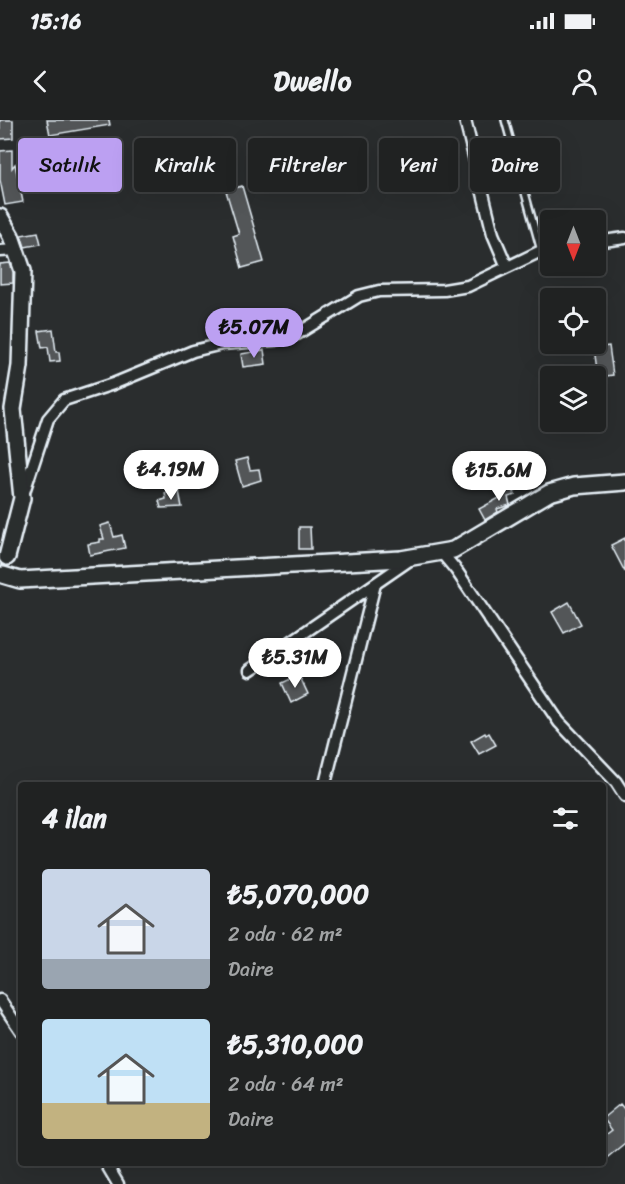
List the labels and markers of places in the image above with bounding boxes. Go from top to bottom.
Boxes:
pin: ₺5.07M [205,308,303,359]
pin: ₺4.19M [122,450,220,501]
pin: ₺15.6M [450,451,548,502]
pin: ₺5.31M [246,638,344,689]

